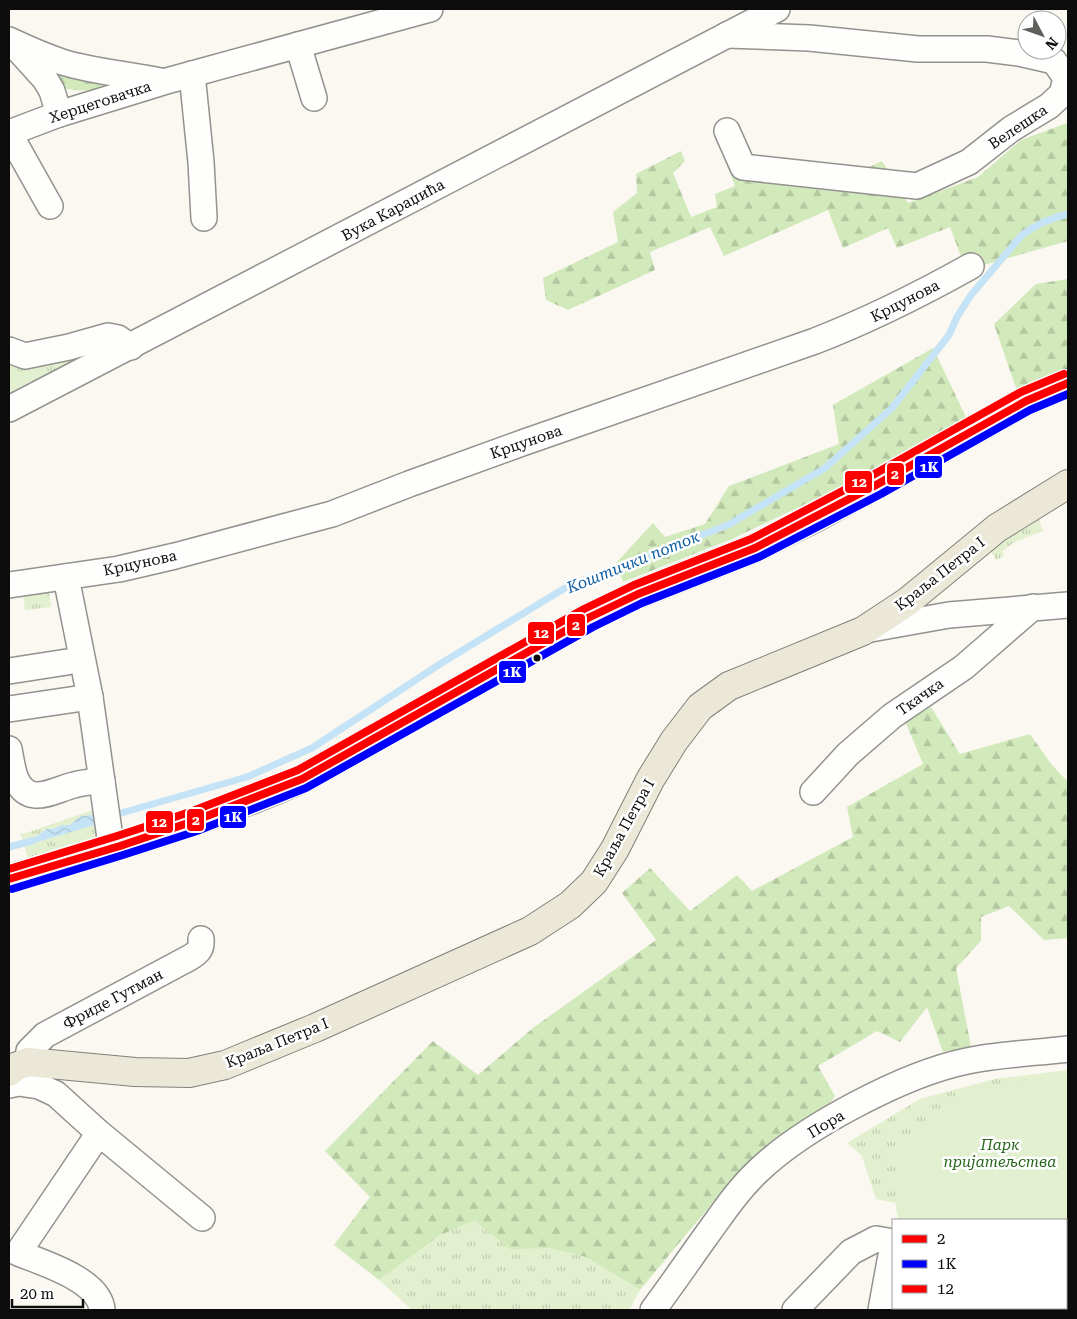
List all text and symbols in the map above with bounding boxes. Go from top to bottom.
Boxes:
north arrow [1017,10,1067,60]
text: N [1042,34,1061,53]
street label: Херцеговачка [47,77,153,127]
street label: Велешка [985,101,1051,153]
street label: Вука Караџића [339,175,447,245]
street label: Крцунова [868,276,942,326]
street label: Крцунова [488,421,564,463]
line badge: 1K [914,455,943,479]
text: 1K [920,459,938,475]
line badge: 2 [886,462,905,486]
text: 2 [891,466,899,482]
line badge: 12 [844,470,873,494]
text: 12 [851,474,867,490]
water label: Коштички поток [563,527,702,598]
street label: Краља Петра I [891,533,989,615]
street label: Крцунова [102,546,178,580]
line badge: 2 [566,613,586,637]
text: 2 [572,617,580,633]
line badge: 12 [527,621,555,645]
text: 12 [533,625,549,641]
unlabelled marker [532,653,542,663]
line badge: 1K [498,660,527,684]
text: 1K [503,664,521,680]
street label: Ткачка [893,674,947,720]
street label: Краља Петра I [590,776,658,880]
line badge: 1K [219,805,247,829]
line badge: 2 [186,808,205,832]
text: 1K [224,809,242,825]
line badge: 12 [145,810,174,834]
text: 2 [192,812,200,828]
text: 12 [151,814,167,830]
street label: Фриде Гутман [60,965,166,1033]
street label: Краља Петра I [223,1014,331,1072]
street label: Пора [805,1106,847,1142]
park label: Парк пријатељства [944,1136,1056,1171]
legend [892,1219,1067,1309]
text: 2 [937,1230,945,1248]
text: 1K [937,1255,956,1273]
scale bar [12,1276,84,1308]
text: 12 [937,1280,954,1298]
text: 20 m [20,1285,55,1303]

